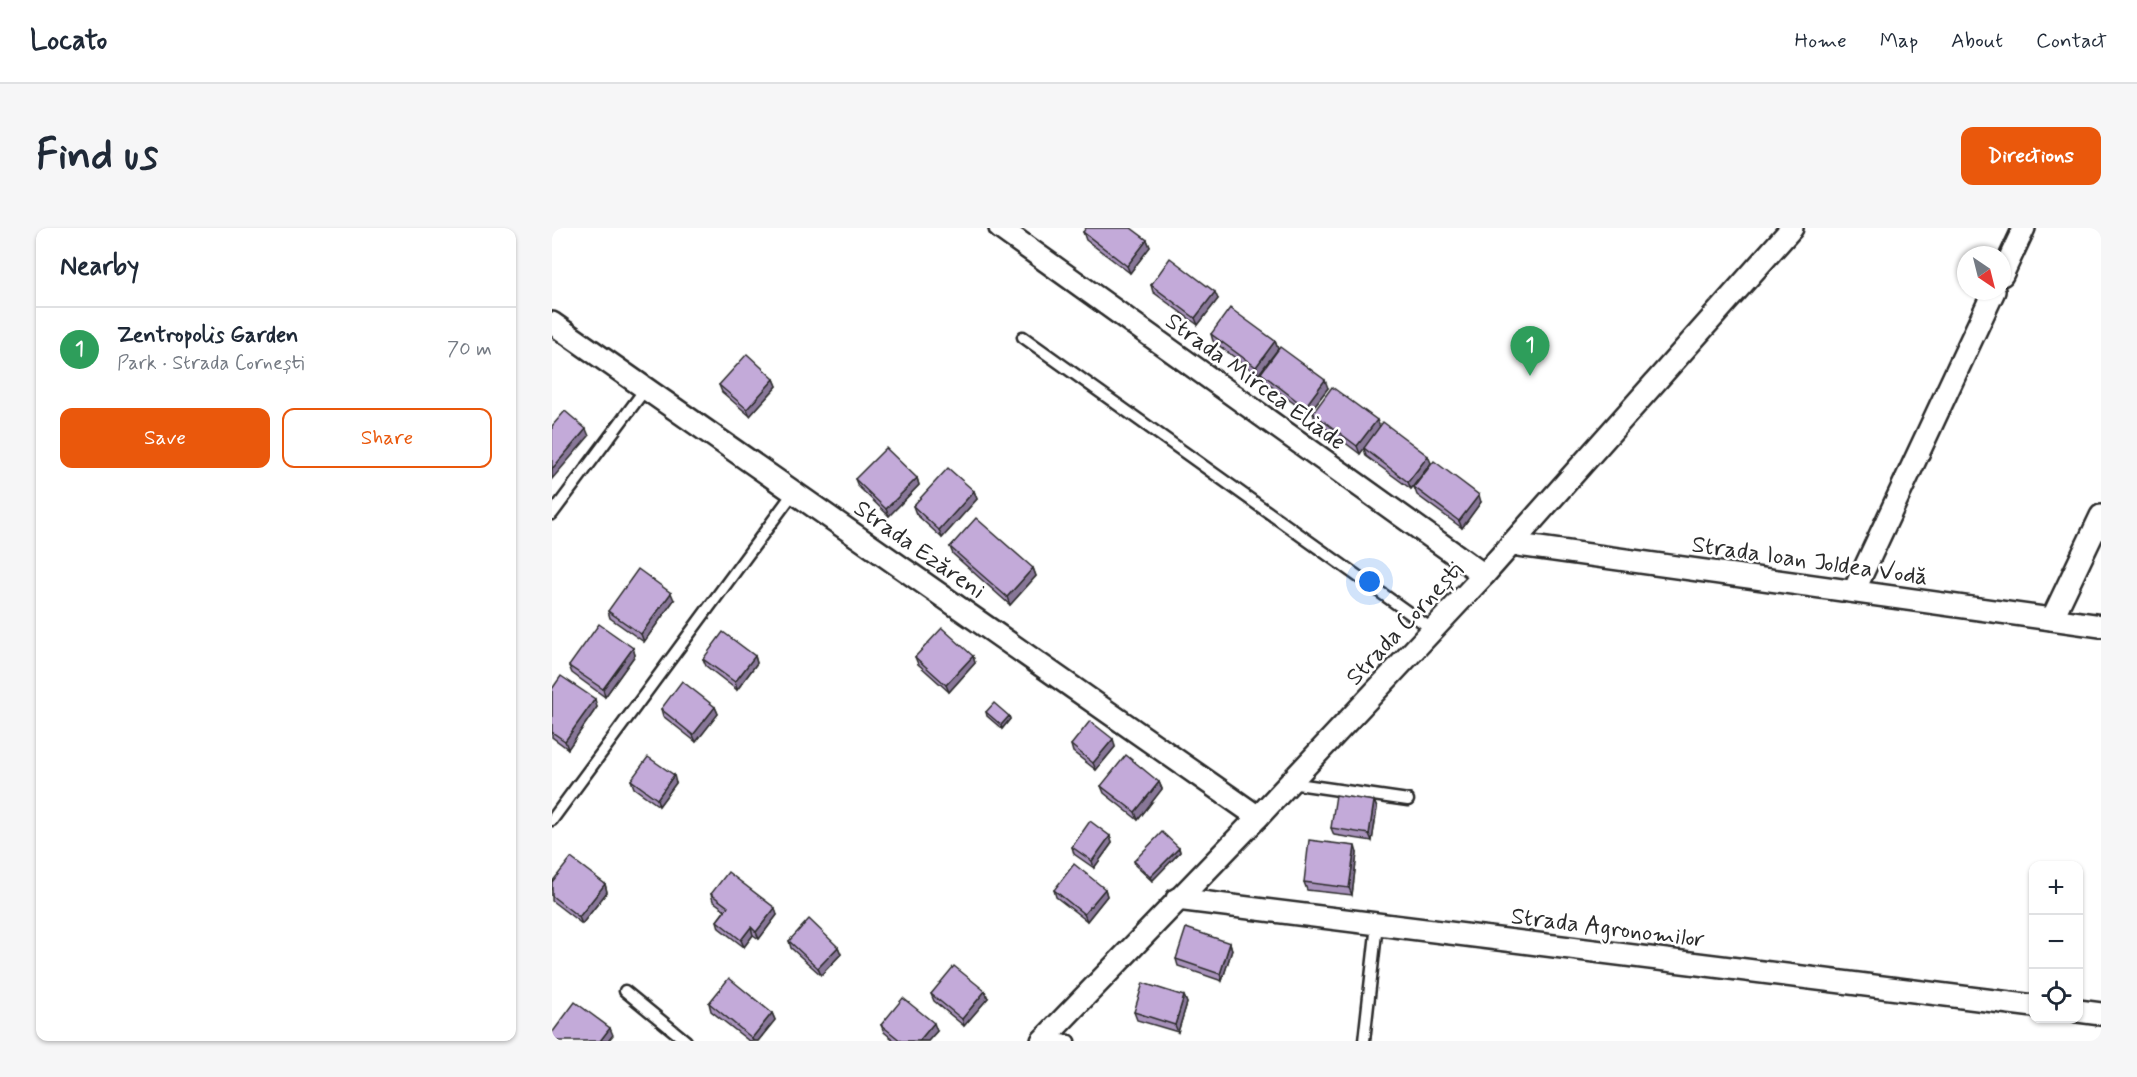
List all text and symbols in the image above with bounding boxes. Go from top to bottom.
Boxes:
text: Locato [30,23,107,60]
text: Home [1795,27,1847,55]
text: Map [1880,27,1918,55]
text: About [1951,27,2003,55]
text: Contact [2036,27,2107,55]
button: Directions [1961,127,2101,185]
text: Find us [36,129,158,184]
north arrow [1957,246,2011,300]
text: Nearby [60,250,139,284]
street label: Strada Mircea Eliade [1159,306,1352,458]
text: Zentropolis Garden [117,322,299,350]
pin: 1 [1510,326,1550,376]
text: 1 [75,336,84,363]
text: 70 m [447,336,492,363]
text: Park · Strada Cornești [117,350,305,377]
button: Save [60,408,270,468]
button: Share [282,408,492,468]
street label: Strada Ezăreni [847,494,991,607]
street label: Strada Ioan Joldea Vodă [1690,530,1930,593]
street label: Strada Cornești [1340,555,1471,693]
your location [1355,567,1384,596]
map controls [2029,861,2083,1023]
button: + [2029,861,2083,915]
street label: Strada Agronomilor [1509,901,1707,956]
button: − [2029,915,2083,969]
button: locate [2029,969,2083,1023]

